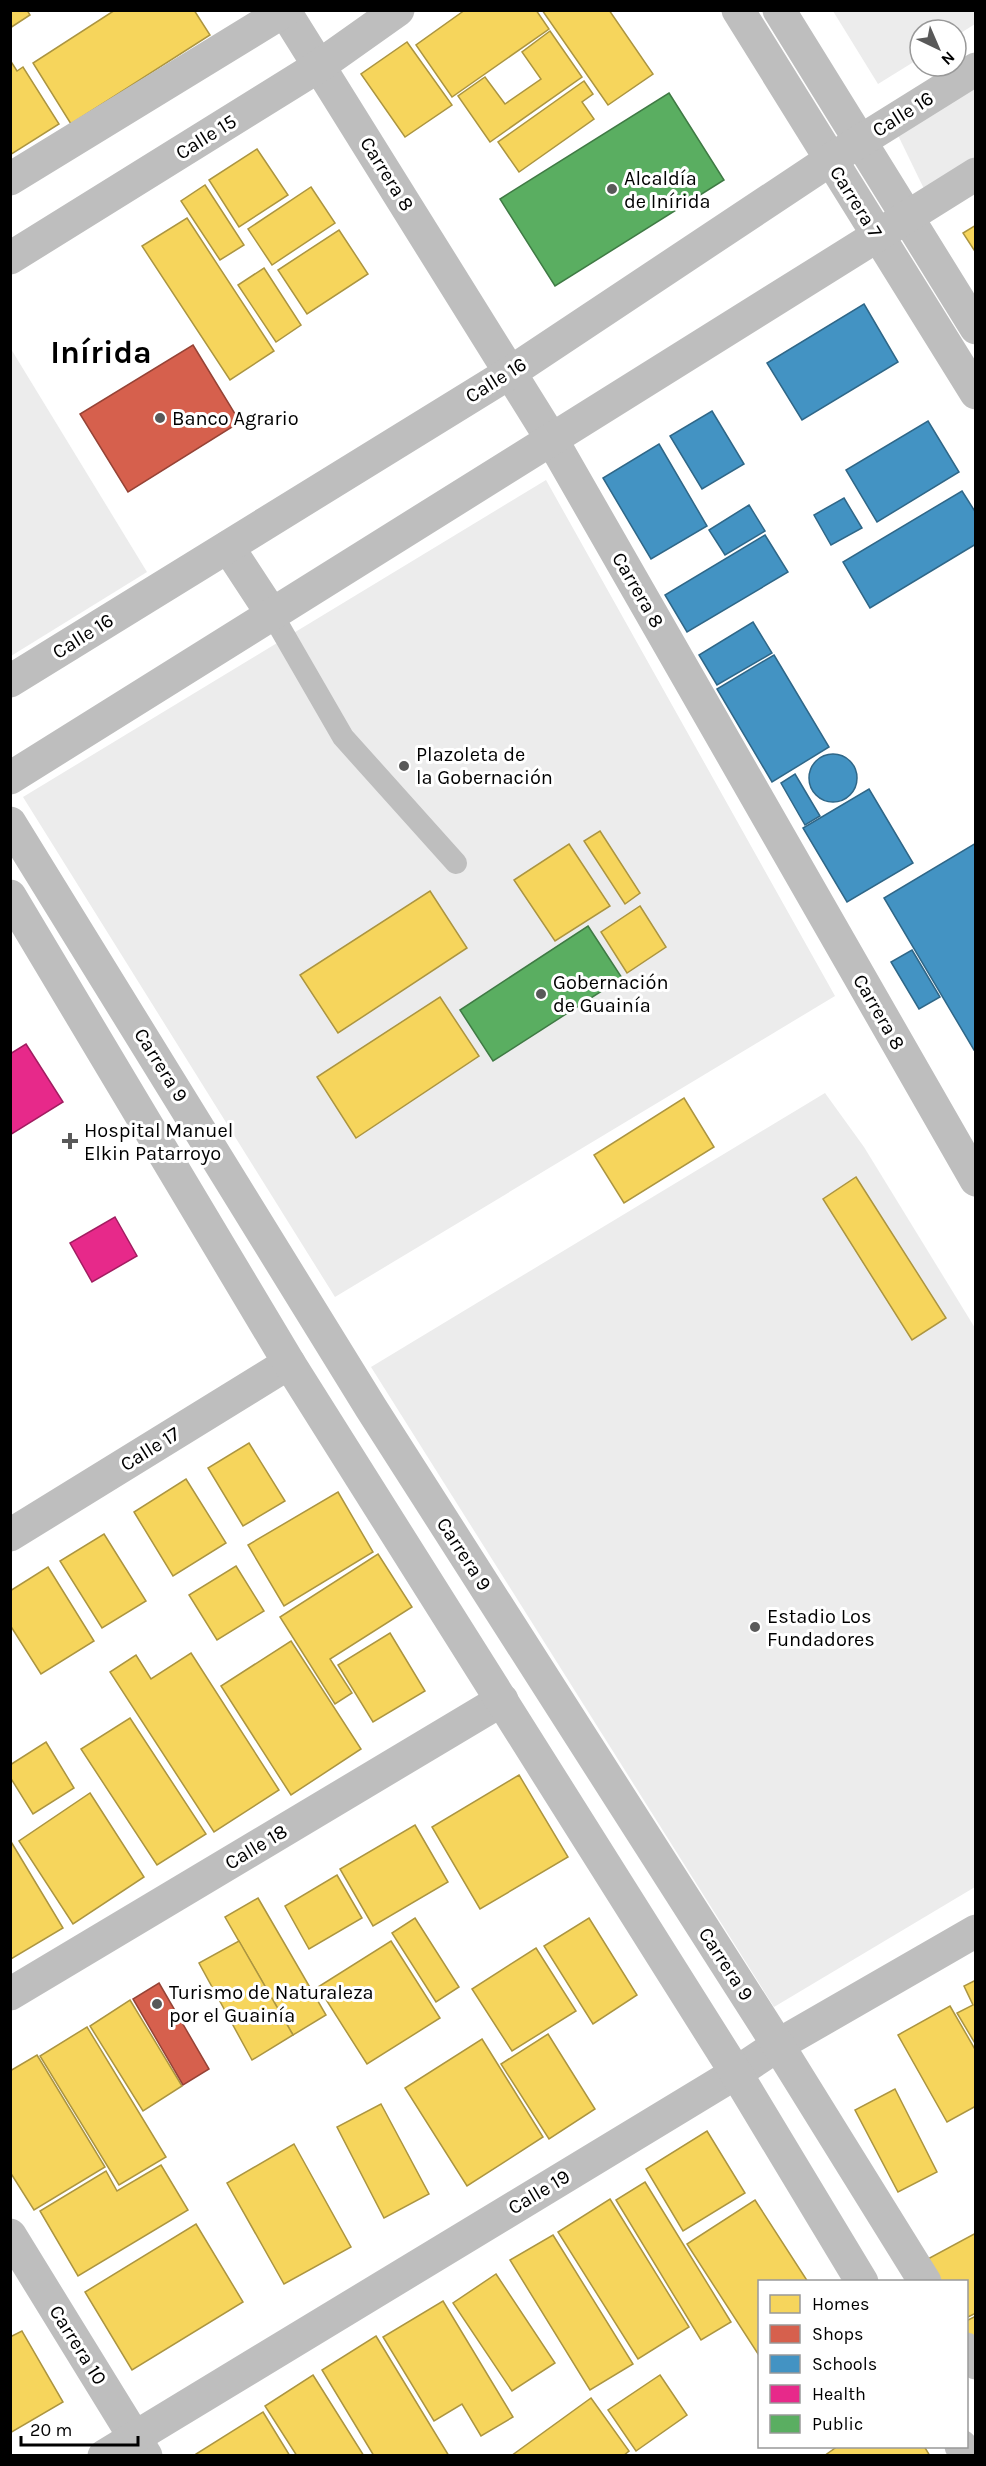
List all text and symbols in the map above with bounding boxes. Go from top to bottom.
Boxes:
north arrow [908,18,968,78]
text: N [937,48,959,69]
street label: Calle 16 [868,86,938,142]
street label: Calle 15 [171,109,241,165]
street label: Carrera 8 [355,133,419,215]
street label: Carrera 7 [825,162,887,243]
place label: Alcaldía de Inírida [624,167,711,213]
marker: Alcaldía de Inírida [605,182,619,196]
district label: Inírida [50,334,152,371]
street label: Calle 16 [461,352,531,408]
place label: Banco Agrario [172,407,299,430]
marker: Banco Agrario [153,411,167,425]
street label: Carrera 8 [607,548,669,632]
street label: Calle 16 [48,608,118,664]
place label: Plazoleta de la Gobernación [416,743,553,789]
marker: Plazoleta de la Gobernación [397,759,411,773]
street label: Carrera 8 [848,970,910,1054]
place label: Gobernación de Guainía [553,971,669,1017]
marker: Gobernación de Guainía [534,987,548,1001]
street label: Carrera 9 [129,1024,193,1106]
place label: Hospital Manuel Elkin Patarroyo [84,1119,233,1165]
marker: Hospital Manuel Elkin Patarroyo [61,1132,79,1150]
street label: Calle 17 [116,1422,184,1476]
street label: Carrera 9 [432,1513,496,1595]
place label: Estadio Los Fundadores [767,1605,875,1651]
marker: Estadio Los Fundadores [748,1620,762,1634]
street label: Calle 18 [221,1820,291,1874]
street label: Carrera 9 [694,1923,758,2005]
place label: Turismo de Naturaleza por el Guainía [169,1981,374,2027]
marker: Turismo de Naturaleza por el Guainía [150,1997,164,2011]
street label: Calle 19 [504,2165,574,2219]
legend [758,2280,968,2448]
text: Homes [812,2293,869,2315]
street label: Carrera 10 [45,2301,111,2389]
text: Shops [812,2323,864,2345]
text: Schools [812,2353,877,2375]
text: Health [812,2383,866,2405]
scale bar [21,2409,138,2447]
text: Public [812,2413,863,2435]
text: 20 m [30,2419,72,2441]

